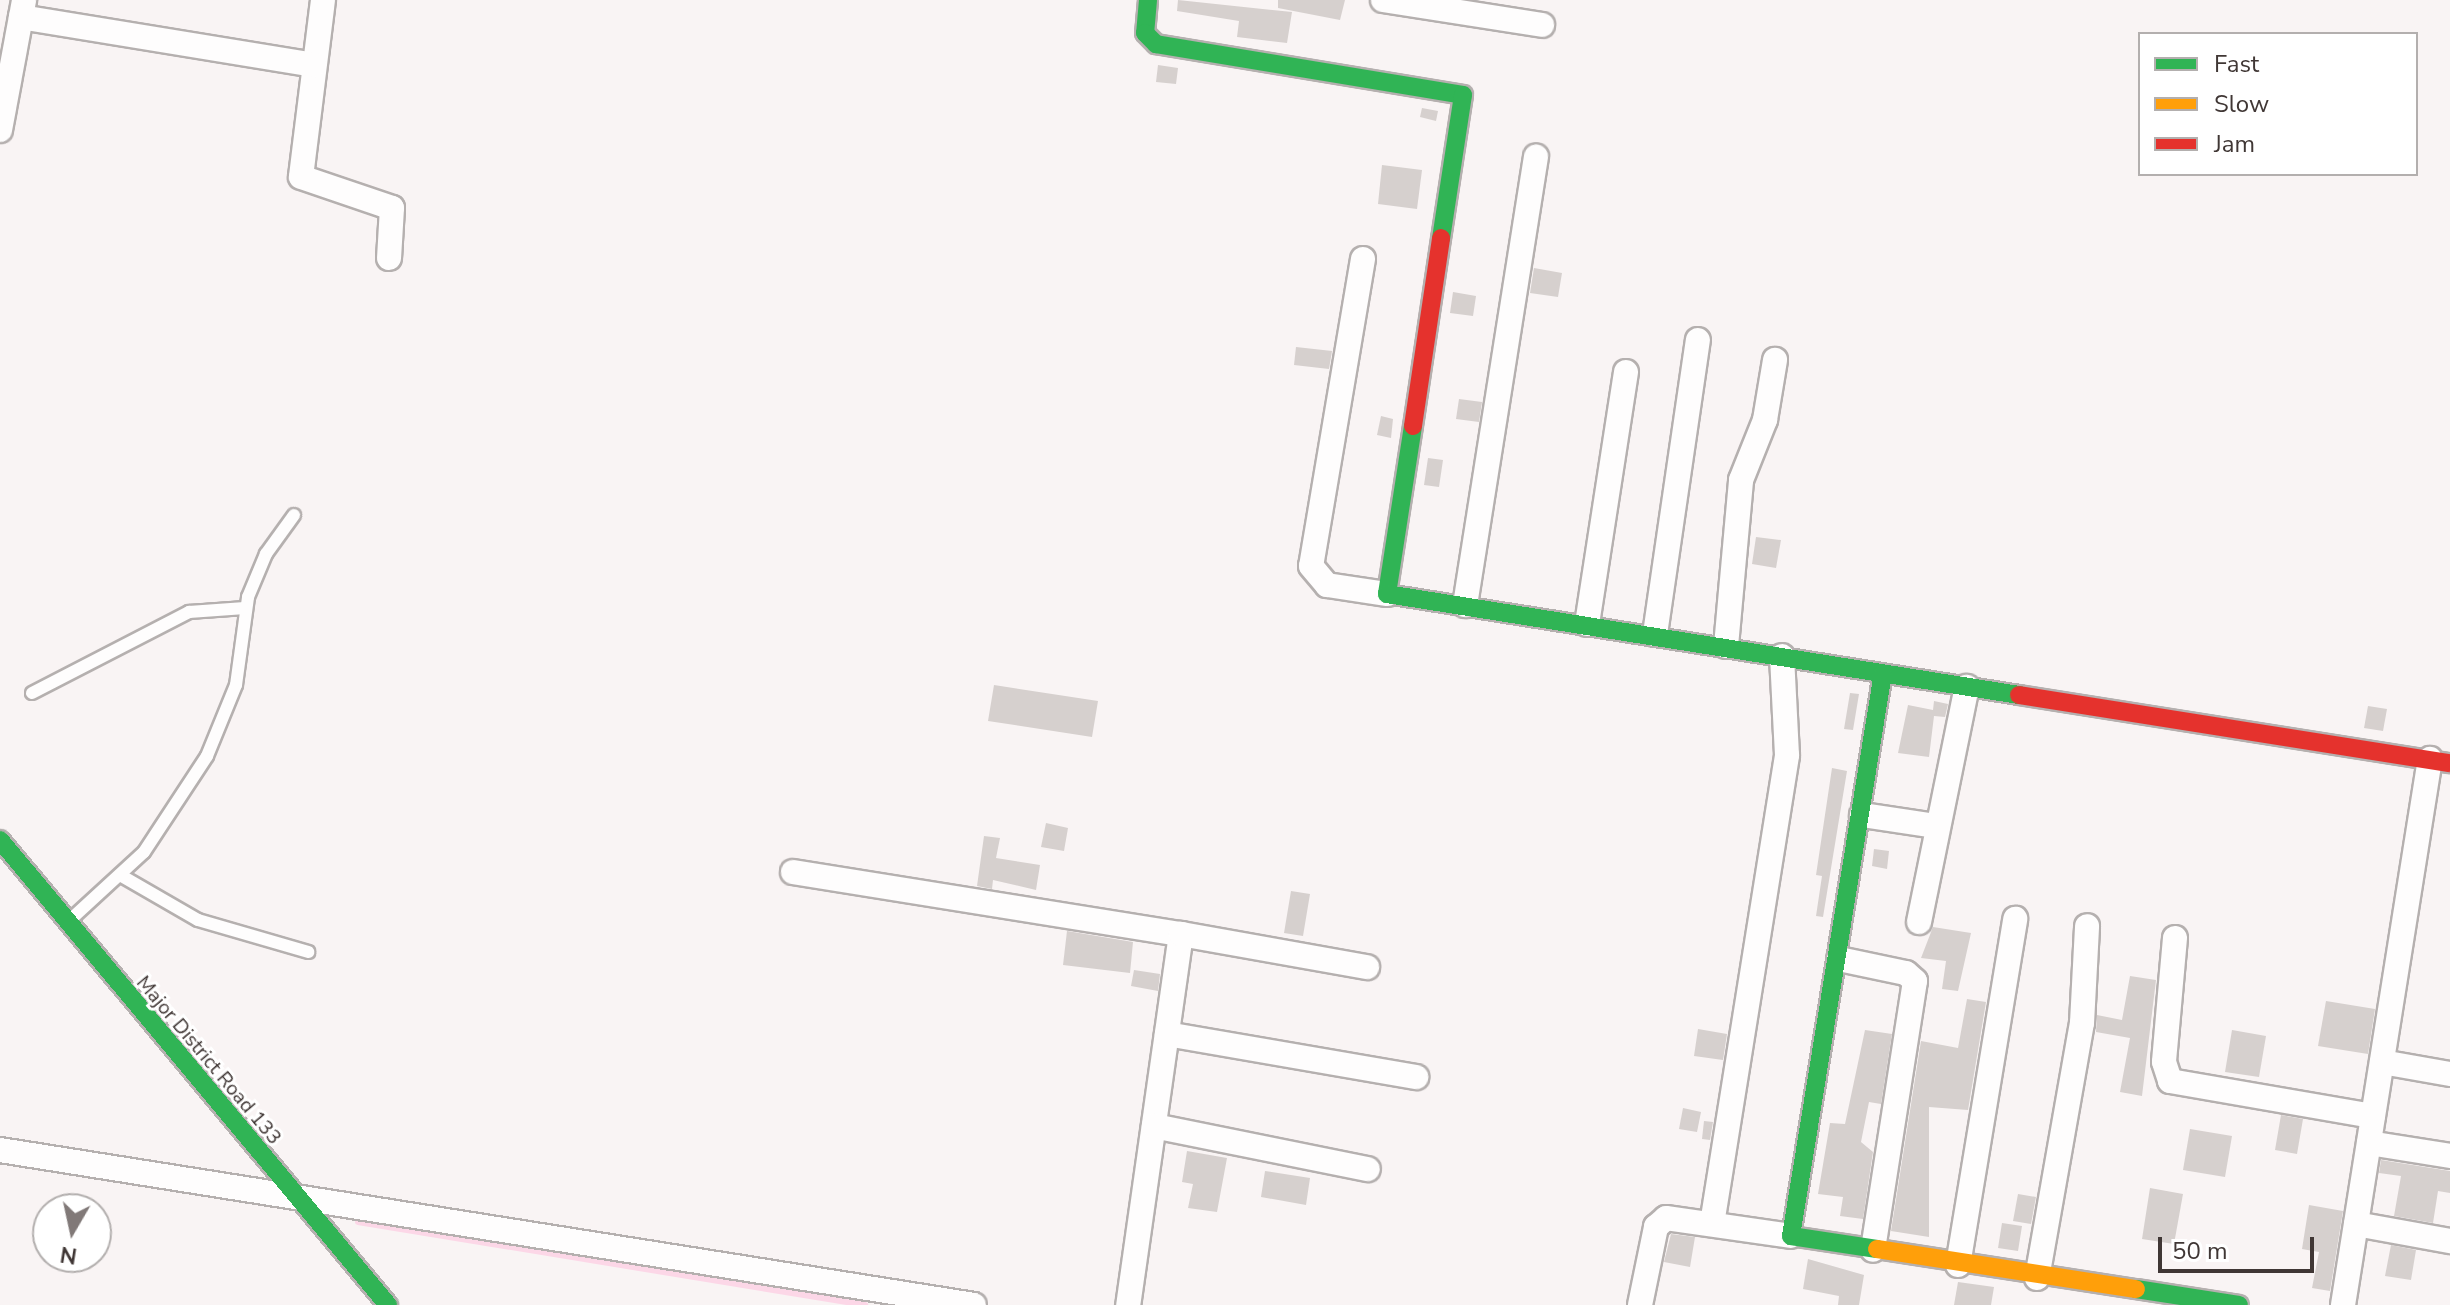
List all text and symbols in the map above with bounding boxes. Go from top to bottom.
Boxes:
legend [2138,32,2418,176]
text: Fast [2214,48,2259,80]
text: Slow [2214,88,2269,120]
text: Jam [2214,128,2255,160]
street label: Major District Road 133 [131,971,287,1149]
north arrow [32,1193,112,1273]
scale bar [2162,1221,2318,1271]
text: 50 m [2172,1235,2228,1267]
text: N [58,1239,79,1271]

